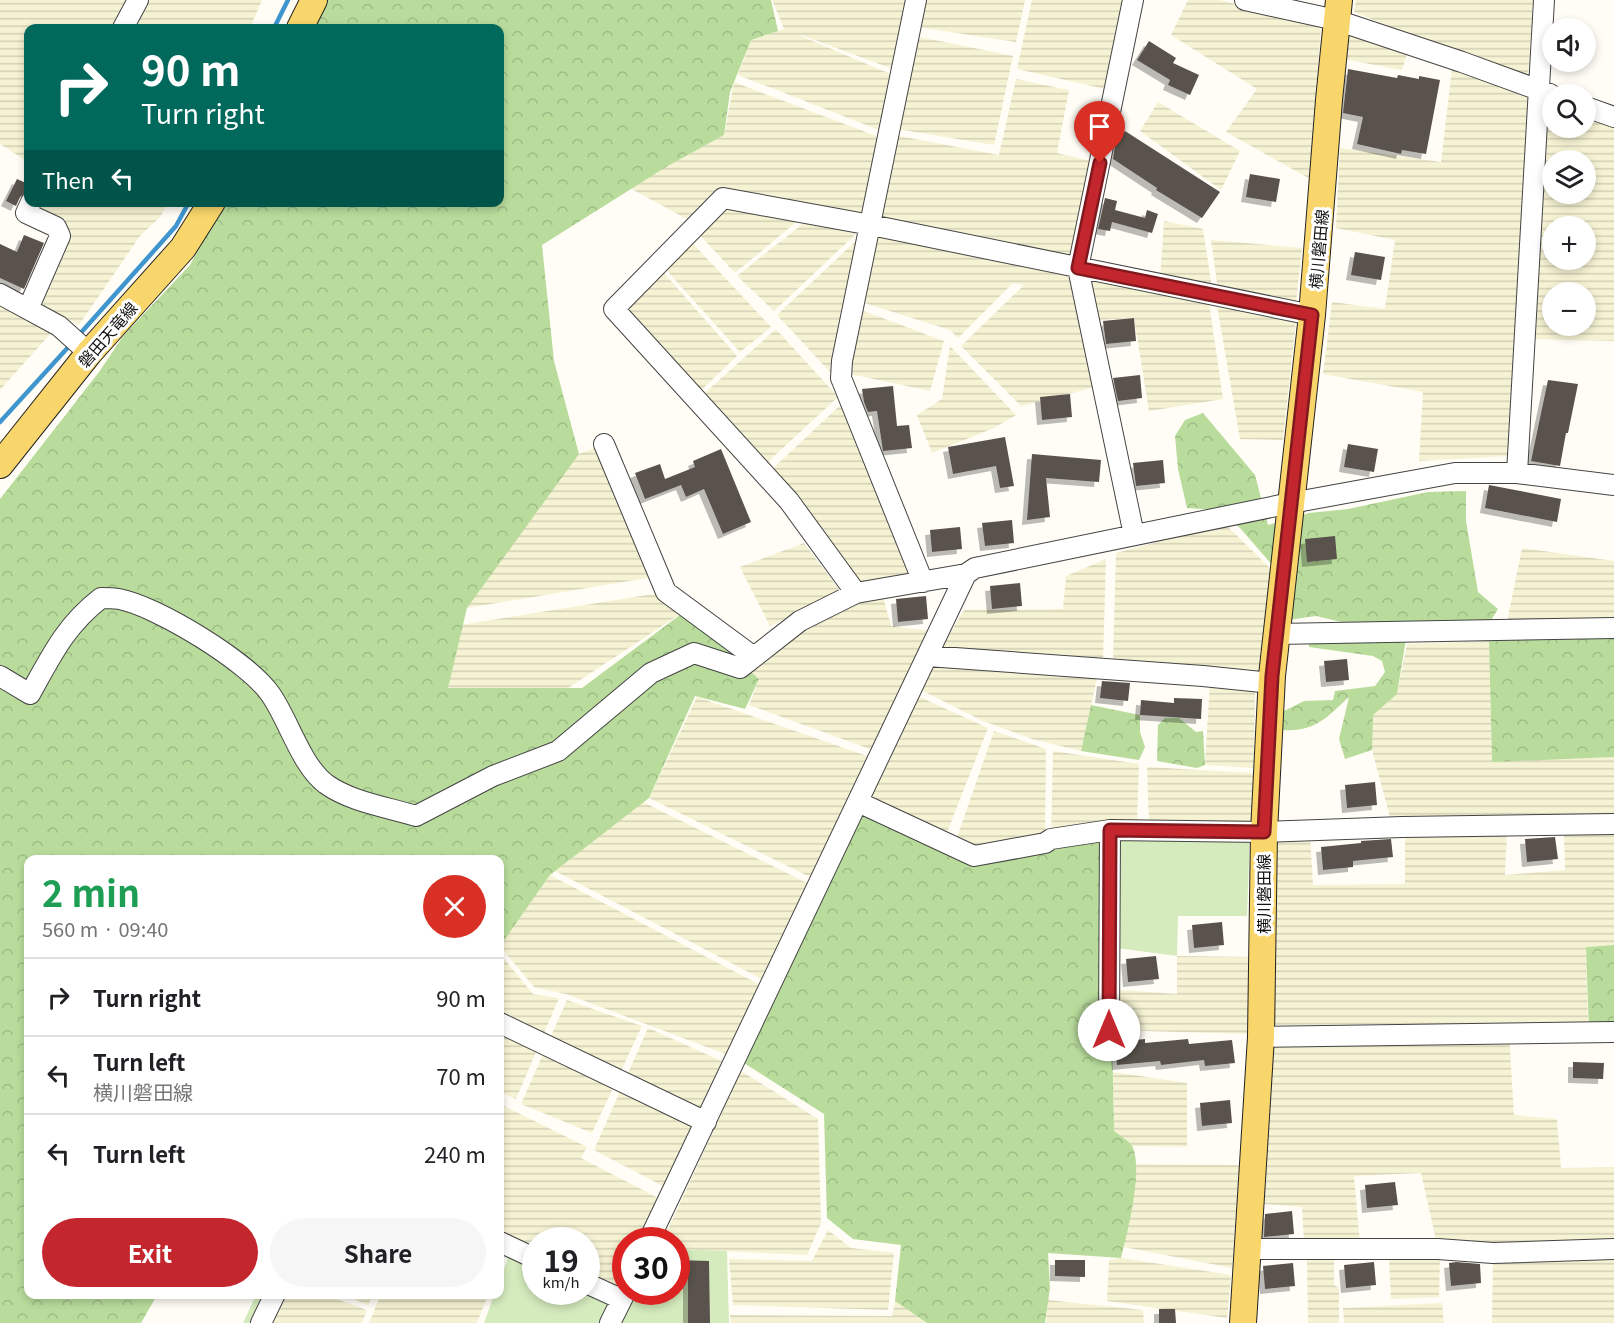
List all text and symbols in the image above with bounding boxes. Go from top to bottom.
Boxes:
map controls [1542,18,1596,336]
button: sound [1542,18,1596,72]
text: 90 m [141,37,241,98]
icon: right [42,48,120,126]
button: search [1542,84,1596,138]
text: Turn right [141,93,265,132]
pin [1074,101,1125,163]
icon: arrive [1083,110,1116,143]
button: layers [1542,150,1596,204]
icon: left [106,162,139,195]
text: Then [42,163,94,195]
street label: 横川磐田線 [1303,208,1333,290]
button: + [1542,216,1596,270]
button: − [1542,282,1596,336]
street label: 磐田天竜線 [72,296,142,372]
street label: 横川磐田線 [1251,854,1275,934]
text: 2 min [42,865,140,917]
button: close [423,875,486,938]
text: 560 m · 09:40 [42,914,168,943]
icon: right [42,981,75,1014]
text: Turn right [93,981,201,1013]
text: 90 m [436,981,486,1013]
position arrow [1077,998,1141,1062]
text: Turn left [93,1045,185,1077]
icon: left [42,1059,75,1092]
text: 70 m [436,1059,486,1091]
text: 横川磐田線 [93,1077,193,1106]
icon: left [42,1137,75,1170]
text: Turn left [93,1137,185,1169]
text: 240 m [424,1137,486,1169]
button: Exit [42,1218,258,1287]
button: Share [270,1218,486,1287]
speed limit sign: 30 [612,1227,690,1305]
text: 19 [543,1237,579,1281]
text: km/h [542,1271,580,1292]

